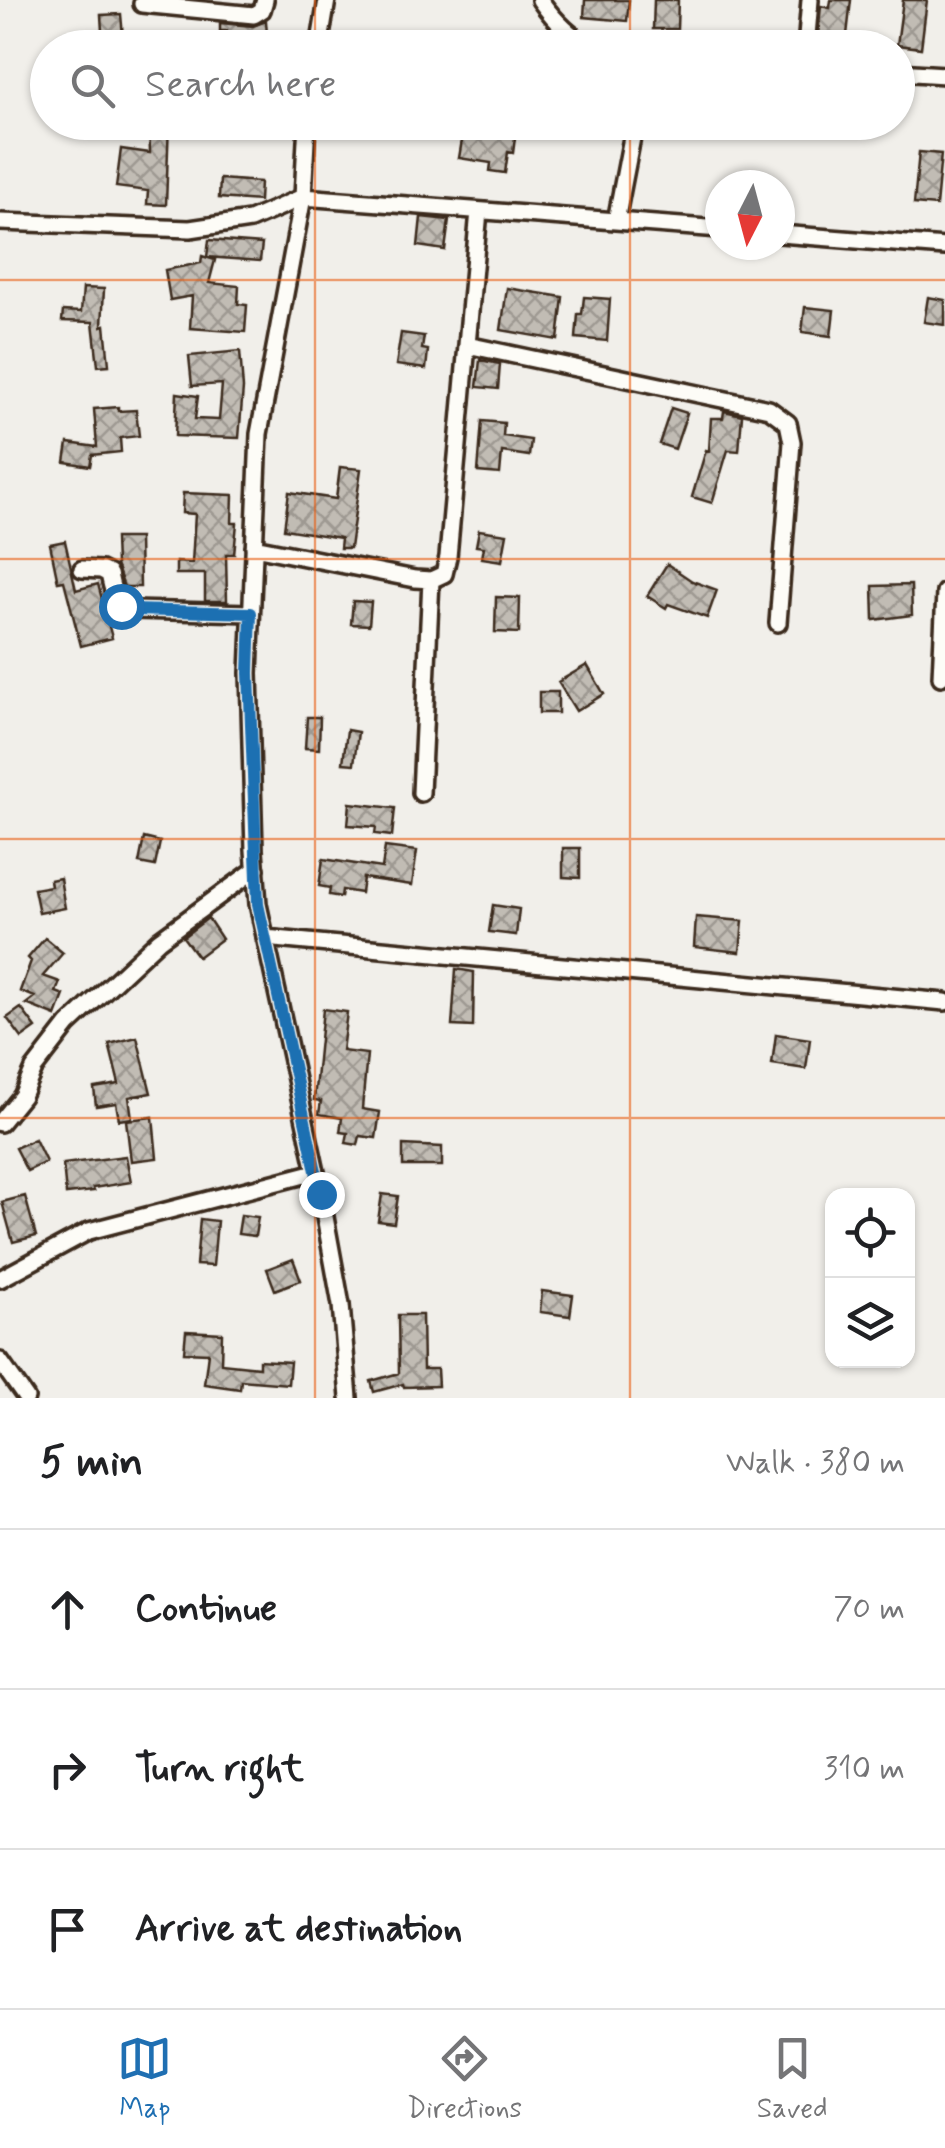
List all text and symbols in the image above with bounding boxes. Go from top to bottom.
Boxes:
search box [30,30,915,140]
icon: search [65,58,120,113]
text: Search here [145,61,336,110]
north arrow [705,170,795,260]
route start [99,584,145,630]
route end [299,1172,345,1218]
map controls [825,1188,915,1368]
button: locate [825,1188,915,1278]
button: layers [825,1278,915,1368]
text: 5 min [40,1436,143,1491]
text: Walk · 380 m [726,1442,905,1484]
icon: ahead [40,1582,95,1637]
text: Continue [135,1585,277,1634]
text: 70 m [833,1588,905,1630]
icon: right [40,1742,95,1797]
text: Turn right [135,1745,304,1794]
text: 310 m [823,1748,905,1790]
icon: arrive [40,1902,95,1957]
text: Arrive at destination [135,1905,462,1954]
tab: Map [117,2031,172,2128]
tab: Directions [407,2031,522,2128]
tab: Saved [757,2031,828,2128]

